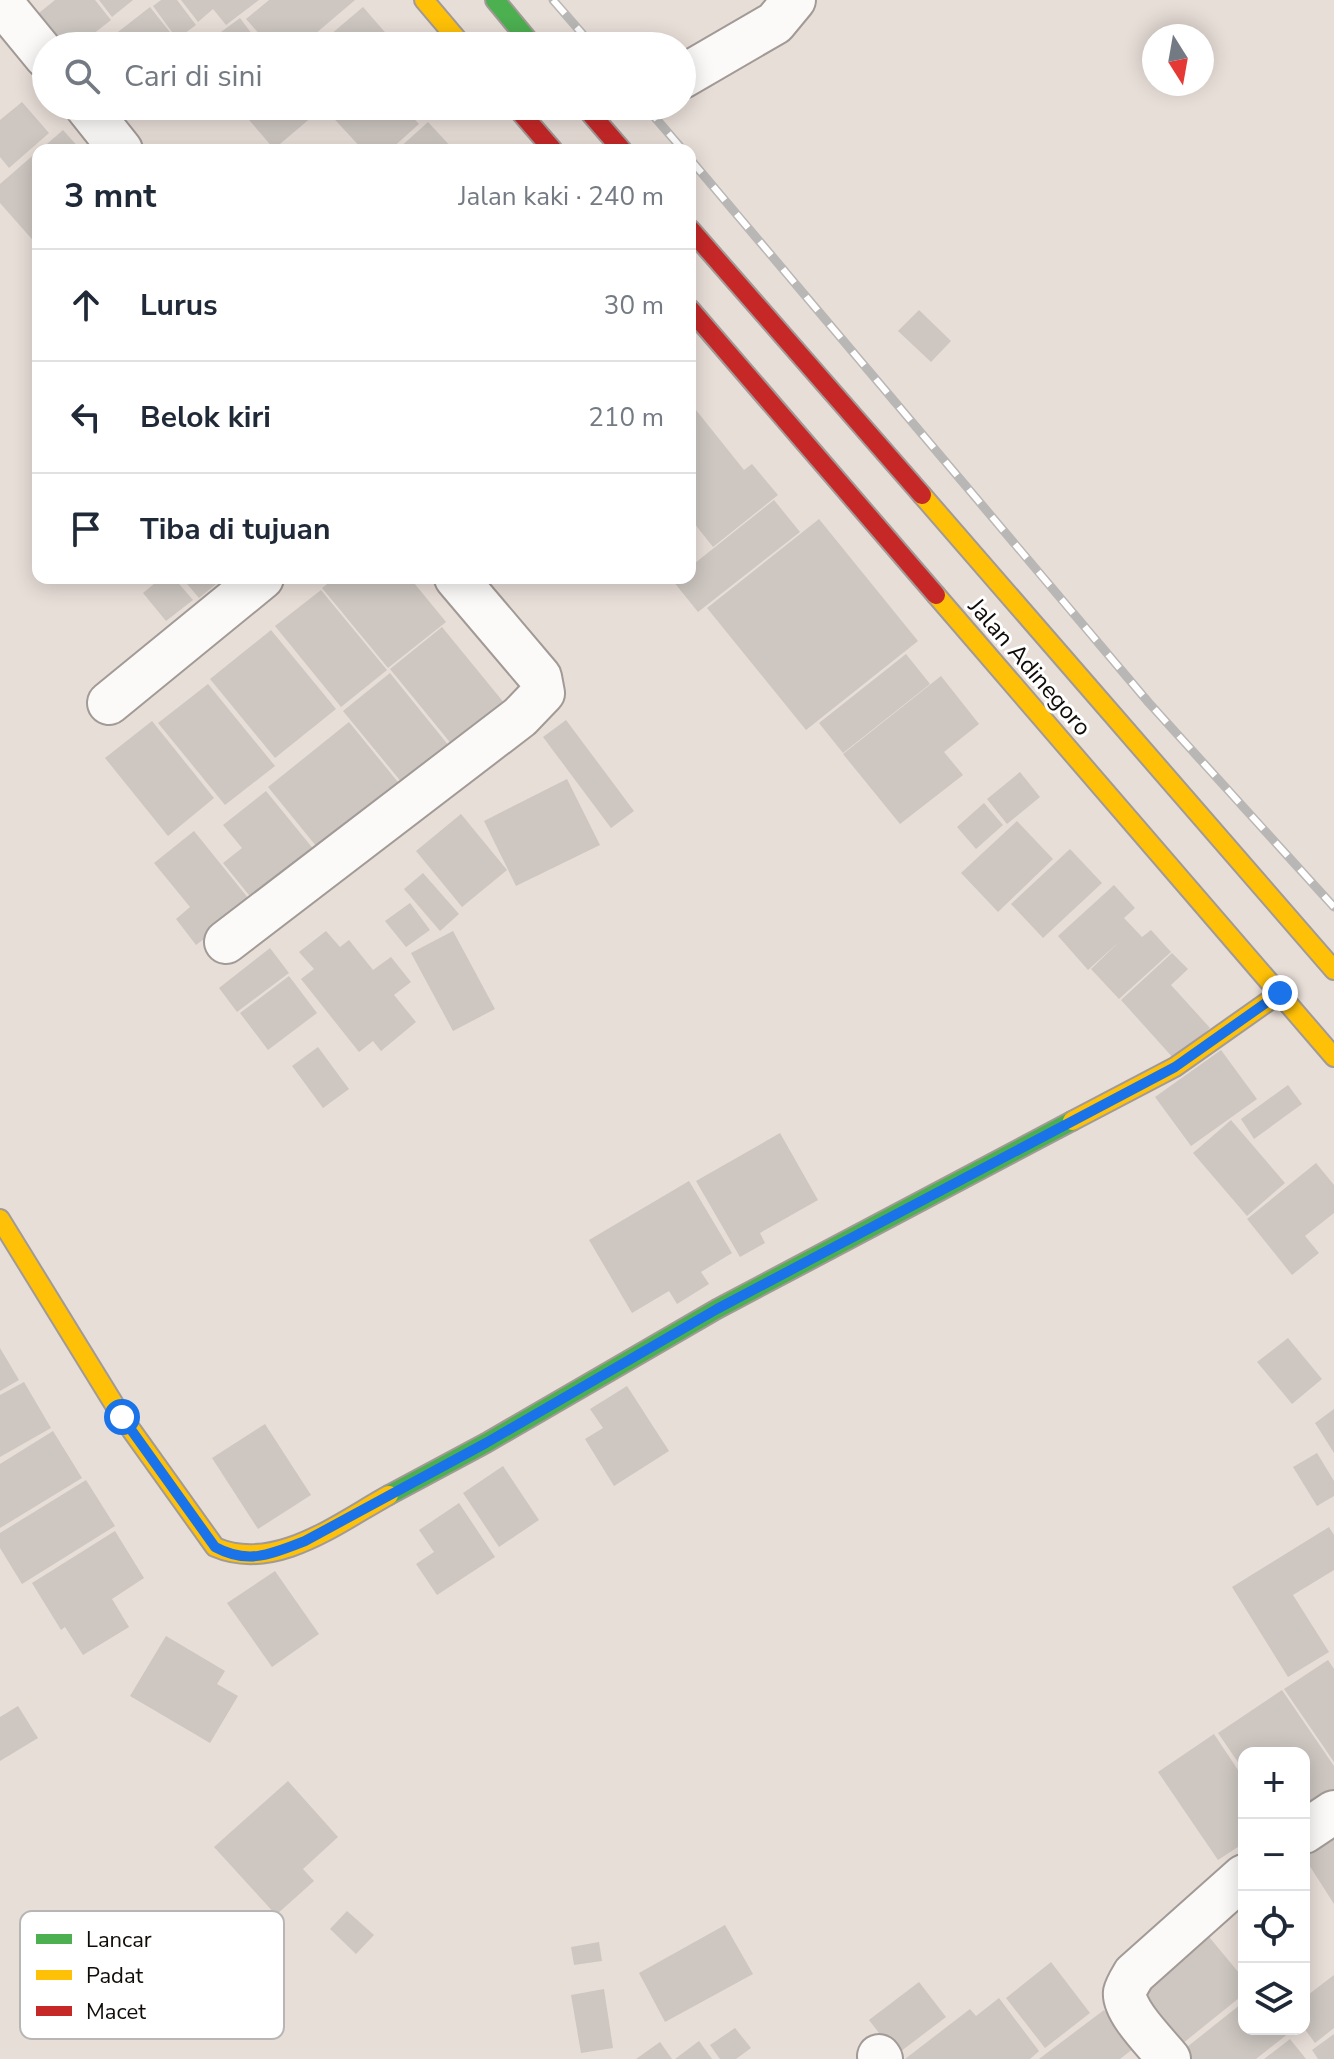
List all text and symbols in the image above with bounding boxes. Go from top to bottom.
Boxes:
north arrow [1142,24,1214,96]
search box [32,32,696,120]
icon: search [60,54,104,98]
text: Cari di sini [124,56,263,97]
text: 3 mnt [64,173,156,219]
text: Jalan kaki · 240 m [458,179,664,214]
icon: ahead [64,283,108,327]
text: Lurus [140,285,218,326]
text: 30 m [604,288,664,323]
icon: left [64,395,108,439]
text: Belok kiri [140,397,271,438]
text: 210 m [588,400,664,435]
icon: arrive [64,507,108,551]
text: Tiba di tujuan [140,509,331,550]
street label: Jalan Adinegoro [961,591,1099,743]
route end [1262,975,1298,1011]
route start [104,1399,140,1435]
map controls [1238,1747,1310,2035]
button: + [1238,1747,1310,1819]
button: − [1238,1819,1310,1891]
button: locate [1238,1891,1310,1963]
legend [20,1911,284,2039]
text: Lancar [86,1925,152,1955]
text: Padat [86,1961,144,1991]
button: layers [1238,1963,1310,2035]
text: Macet [86,1997,146,2027]

